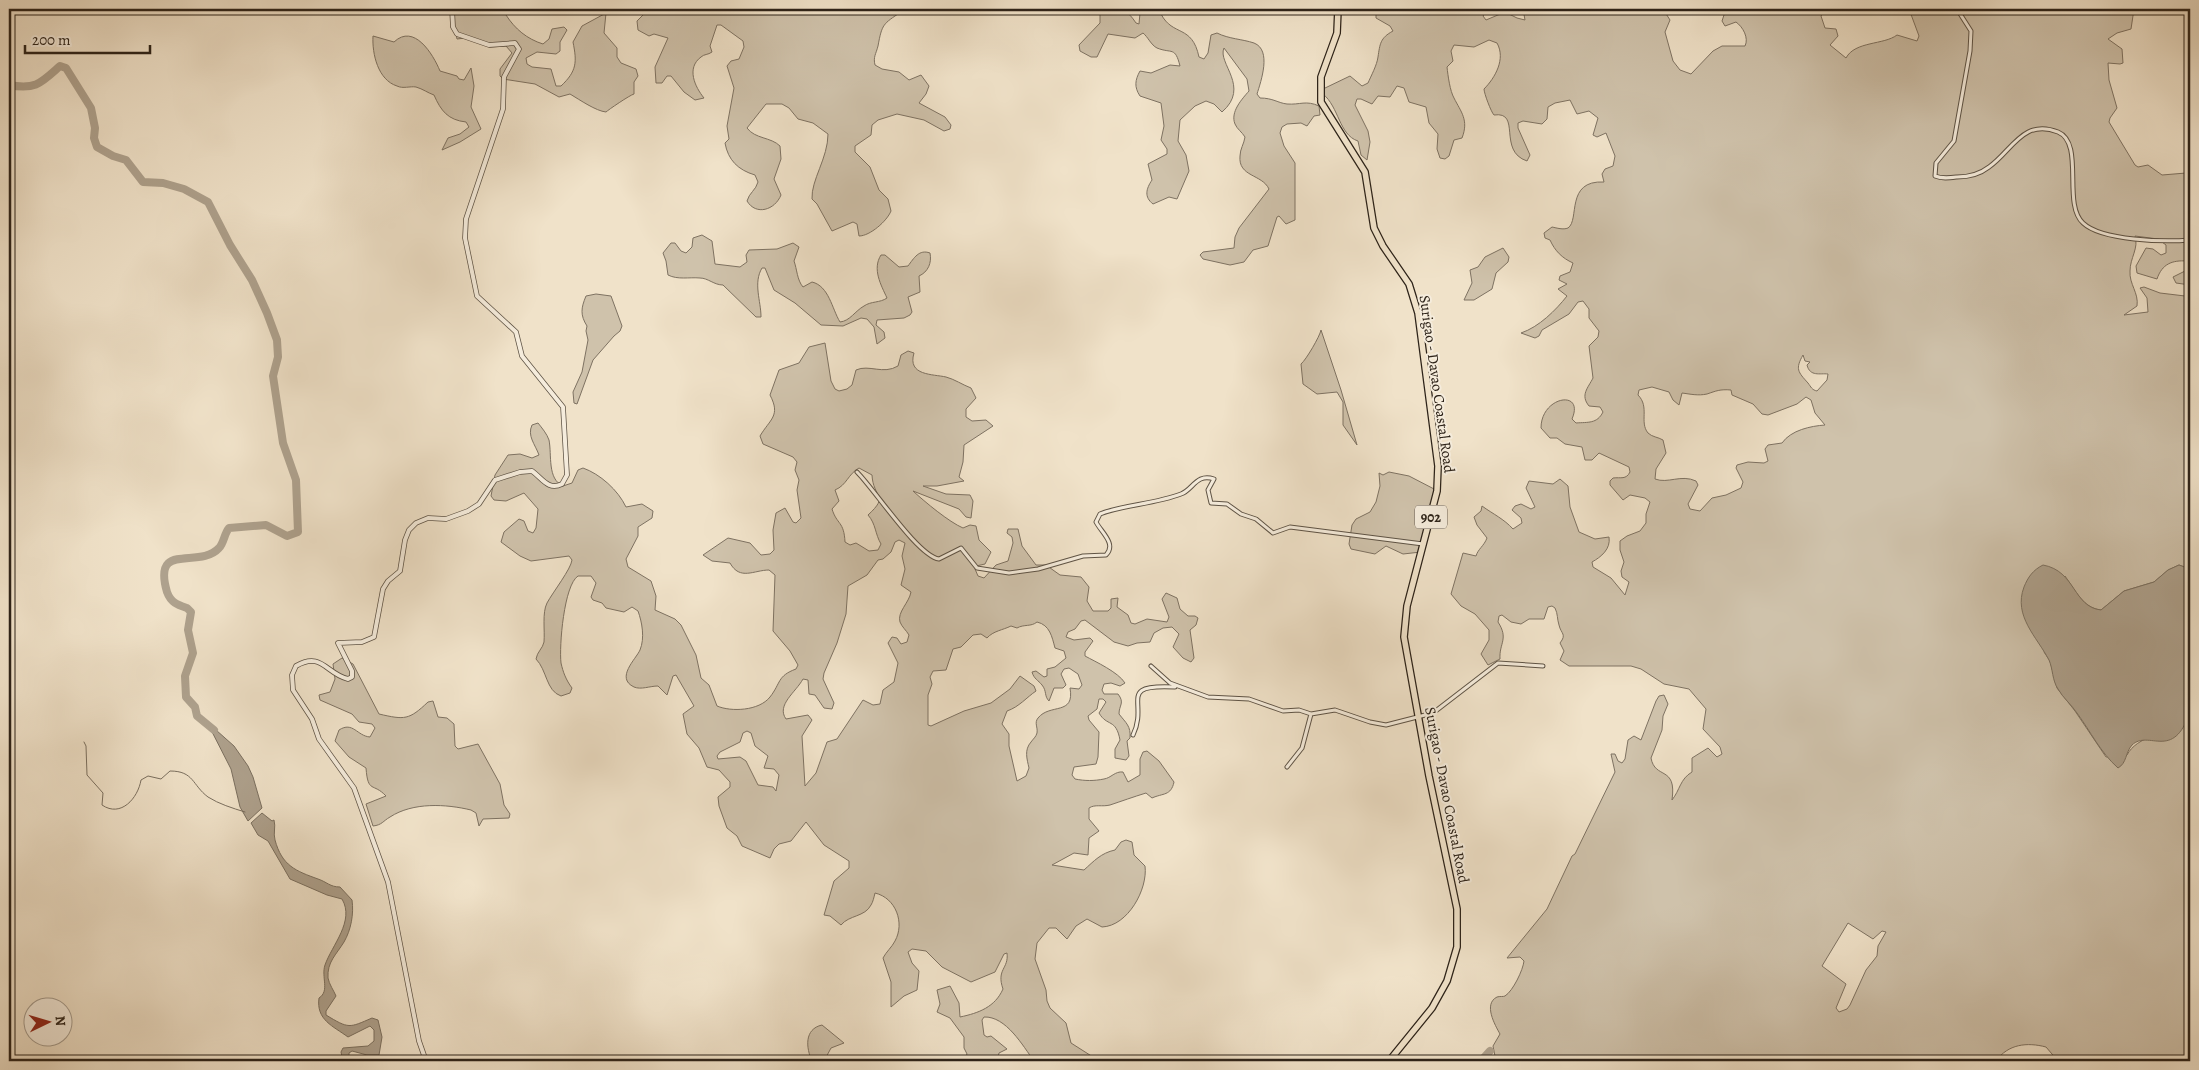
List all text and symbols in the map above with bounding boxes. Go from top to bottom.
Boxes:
scale bar [25,22,150,54]
text: 200 m [32,30,71,50]
street label: Surigao - Davao Coastal Road [1415,294,1460,475]
road number: 902 [1415,506,1447,528]
street label: Surigao - Davao Coastal Road [1420,705,1474,886]
north arrow [22,998,72,1048]
text: N [51,1015,70,1027]

